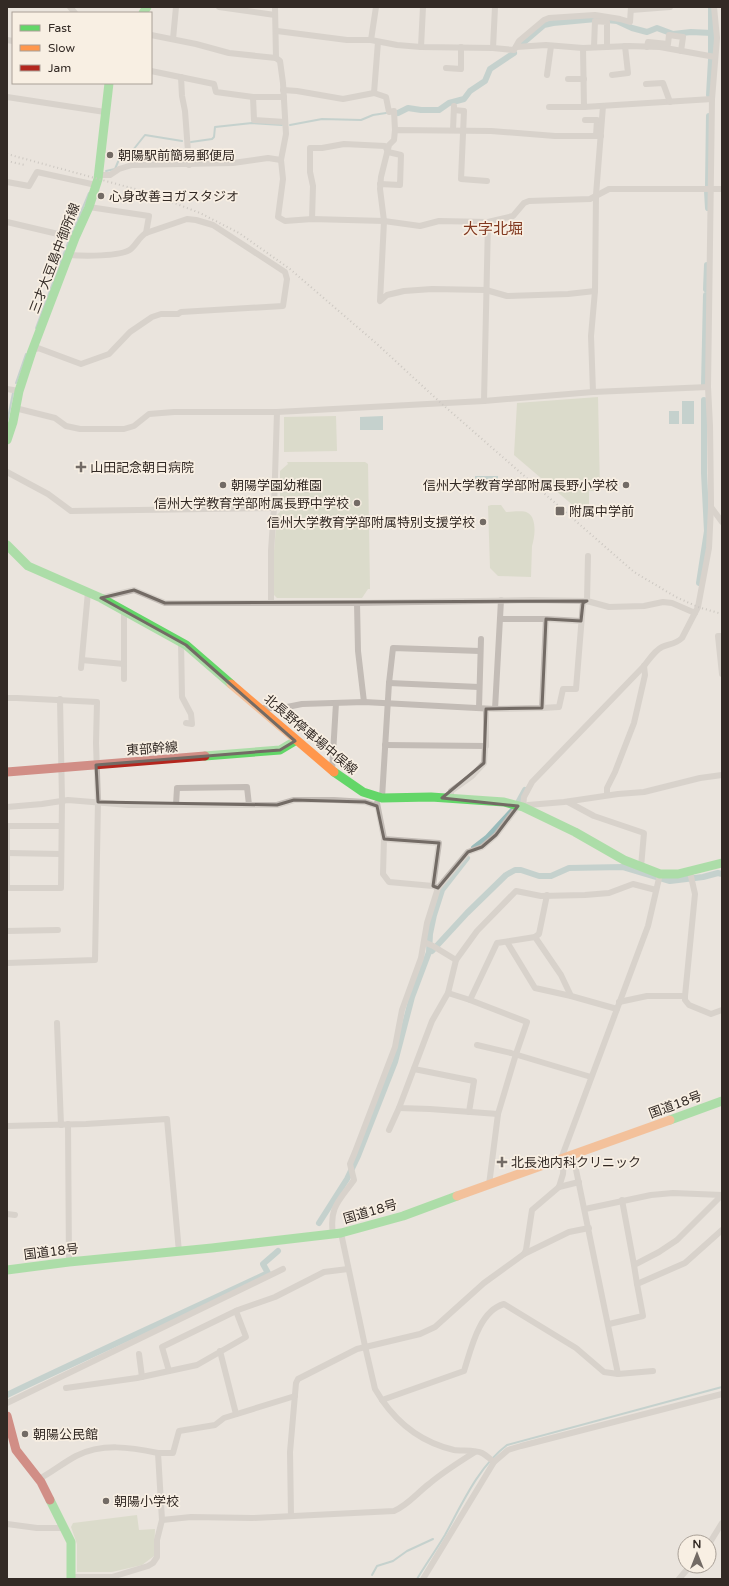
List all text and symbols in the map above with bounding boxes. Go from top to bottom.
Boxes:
legend [12,12,152,84]
text: Fast [48,21,72,35]
text: Slow [48,41,75,55]
text: Jam [48,61,71,75]
place label: 朝陽駅前簡易郵便局 [118,148,235,164]
marker: 朝陽駅前簡易郵便局 [105,150,115,160]
place label: 心身改善ヨガスタジオ [109,189,239,205]
marker: 心身改善ヨガスタジオ [96,191,106,201]
street label: 三才大豆島中御所線 [26,201,83,316]
district label: 大字北堀 [463,220,523,238]
place label: 山田記念朝日病院 [90,460,194,476]
marker: 山田記念朝日病院 [75,461,87,473]
place label: 朝陽学園幼稚園 [231,478,322,494]
place label: 信州大学教育学部附属長野小学校 [423,478,618,494]
marker: 朝陽学園幼稚園 [218,480,228,490]
marker: 信州大学教育学部附属長野小学校 [621,480,631,490]
place label: 信州大学教育学部附属長野中学校 [154,496,349,512]
marker: 信州大学教育学部附属長野中学校 [352,498,362,508]
place label: 附属中学前 [569,504,634,520]
marker: 附属中学前 [554,505,566,517]
place label: 信州大学教育学部附属特別支援学校 [267,515,475,531]
marker: 信州大学教育学部附属特別支援学校 [478,517,488,527]
street label: 北長野停車場中俣線 [260,691,360,779]
street label: 東部幹線 [126,739,179,759]
street label: 国道18号 [647,1088,704,1122]
place label: 北長池内科クリニック [511,1155,641,1171]
marker: 北長池内科クリニック [496,1156,508,1168]
street label: 国道18号 [341,1197,399,1227]
street label: 国道18号 [23,1241,80,1263]
place label: 朝陽公民館 [33,1427,98,1443]
marker: 朝陽公民館 [20,1429,30,1439]
place label: 朝陽小学校 [114,1494,179,1510]
marker: 朝陽小学校 [101,1496,111,1506]
north arrow [677,1534,717,1574]
text: N [693,1538,701,1551]

